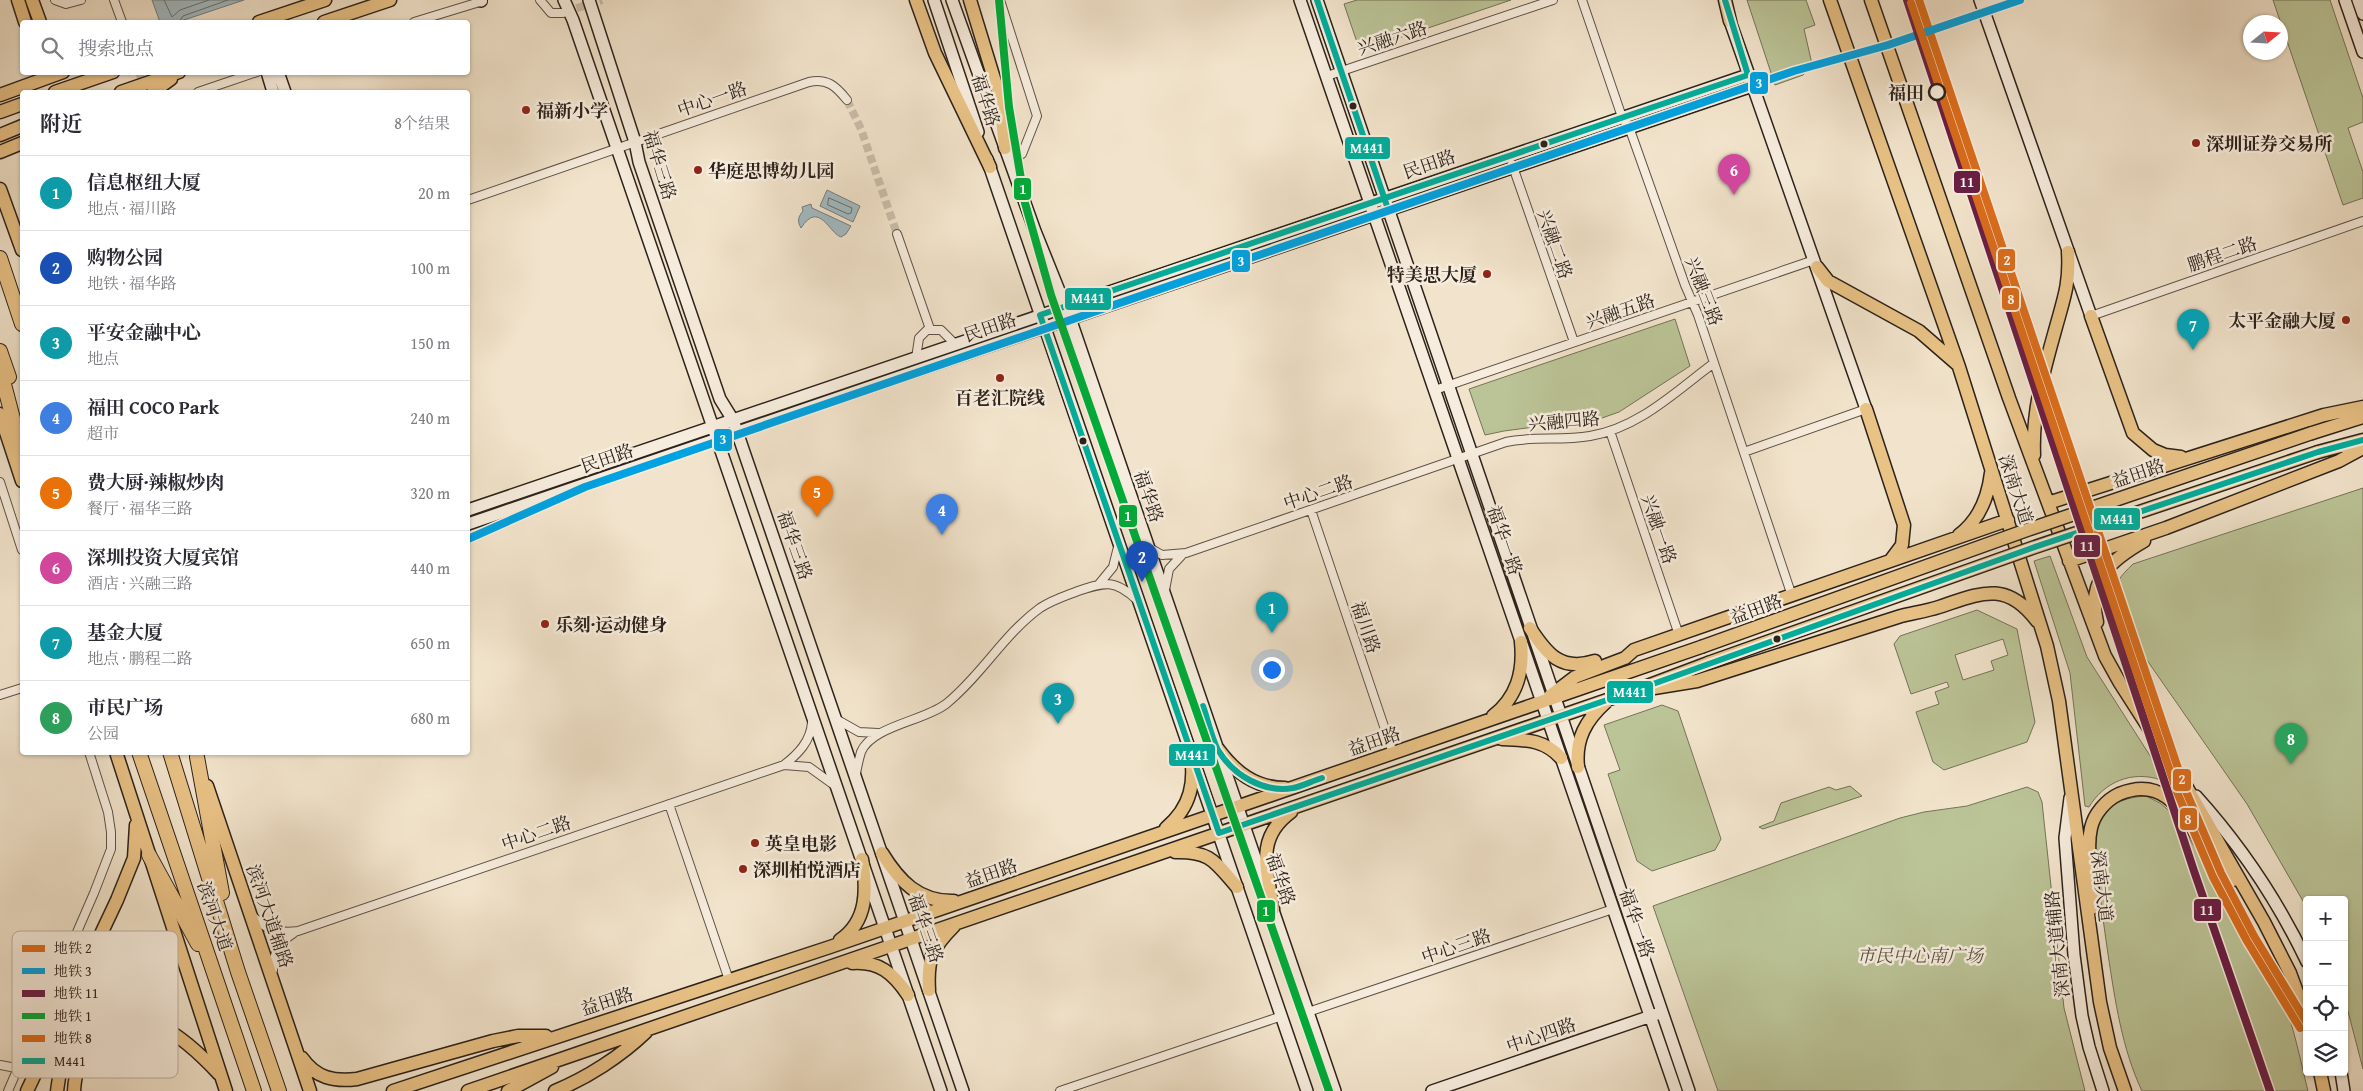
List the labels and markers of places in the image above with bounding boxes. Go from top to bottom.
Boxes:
place label: 福田 [1888,79,1924,106]
marker: 福田 [1928,83,1946,101]
place label: 福新小学 [536,97,608,124]
unlabelled marker [1348,101,1358,111]
marker: 福新小学 [520,104,532,116]
place label: 深圳证券交易所 [2206,130,2333,157]
marker: 深圳证券交易所 [2190,137,2202,149]
unlabelled marker [1539,139,1549,149]
pin: 6 [1718,154,1750,195]
place label: 华庭思博幼儿园 [708,157,834,184]
marker: 华庭思博幼儿园 [692,164,704,176]
place label: 特美思大厦 [1387,261,1477,288]
marker: 特美思大厦 [1481,268,1493,280]
place label: 太平金融大厦 [2228,307,2336,334]
pin: 7 [2177,309,2209,350]
marker: 太平金融大厦 [2340,314,2352,326]
marker: 百老汇院线 [994,372,1006,384]
place label: 百老汇院线 [955,384,1045,411]
unlabelled marker [1078,436,1088,446]
pin: 5 [801,476,833,517]
pin: 4 [926,494,958,535]
pin: 2 [1126,541,1158,582]
pin: 1 [1256,592,1288,633]
place label: 乐刻·运动健身 [555,611,667,638]
marker: 乐刻·运动健身 [539,618,551,630]
unlabelled marker [1772,634,1782,644]
pin: 3 [1042,683,1074,724]
pin: 8 [2275,723,2307,764]
place label: 英皇电影 [765,830,837,857]
marker: 英皇电影 [749,837,761,849]
place label: 深圳柏悦酒店 [753,856,861,883]
marker: 深圳柏悦酒店 [737,863,749,875]

